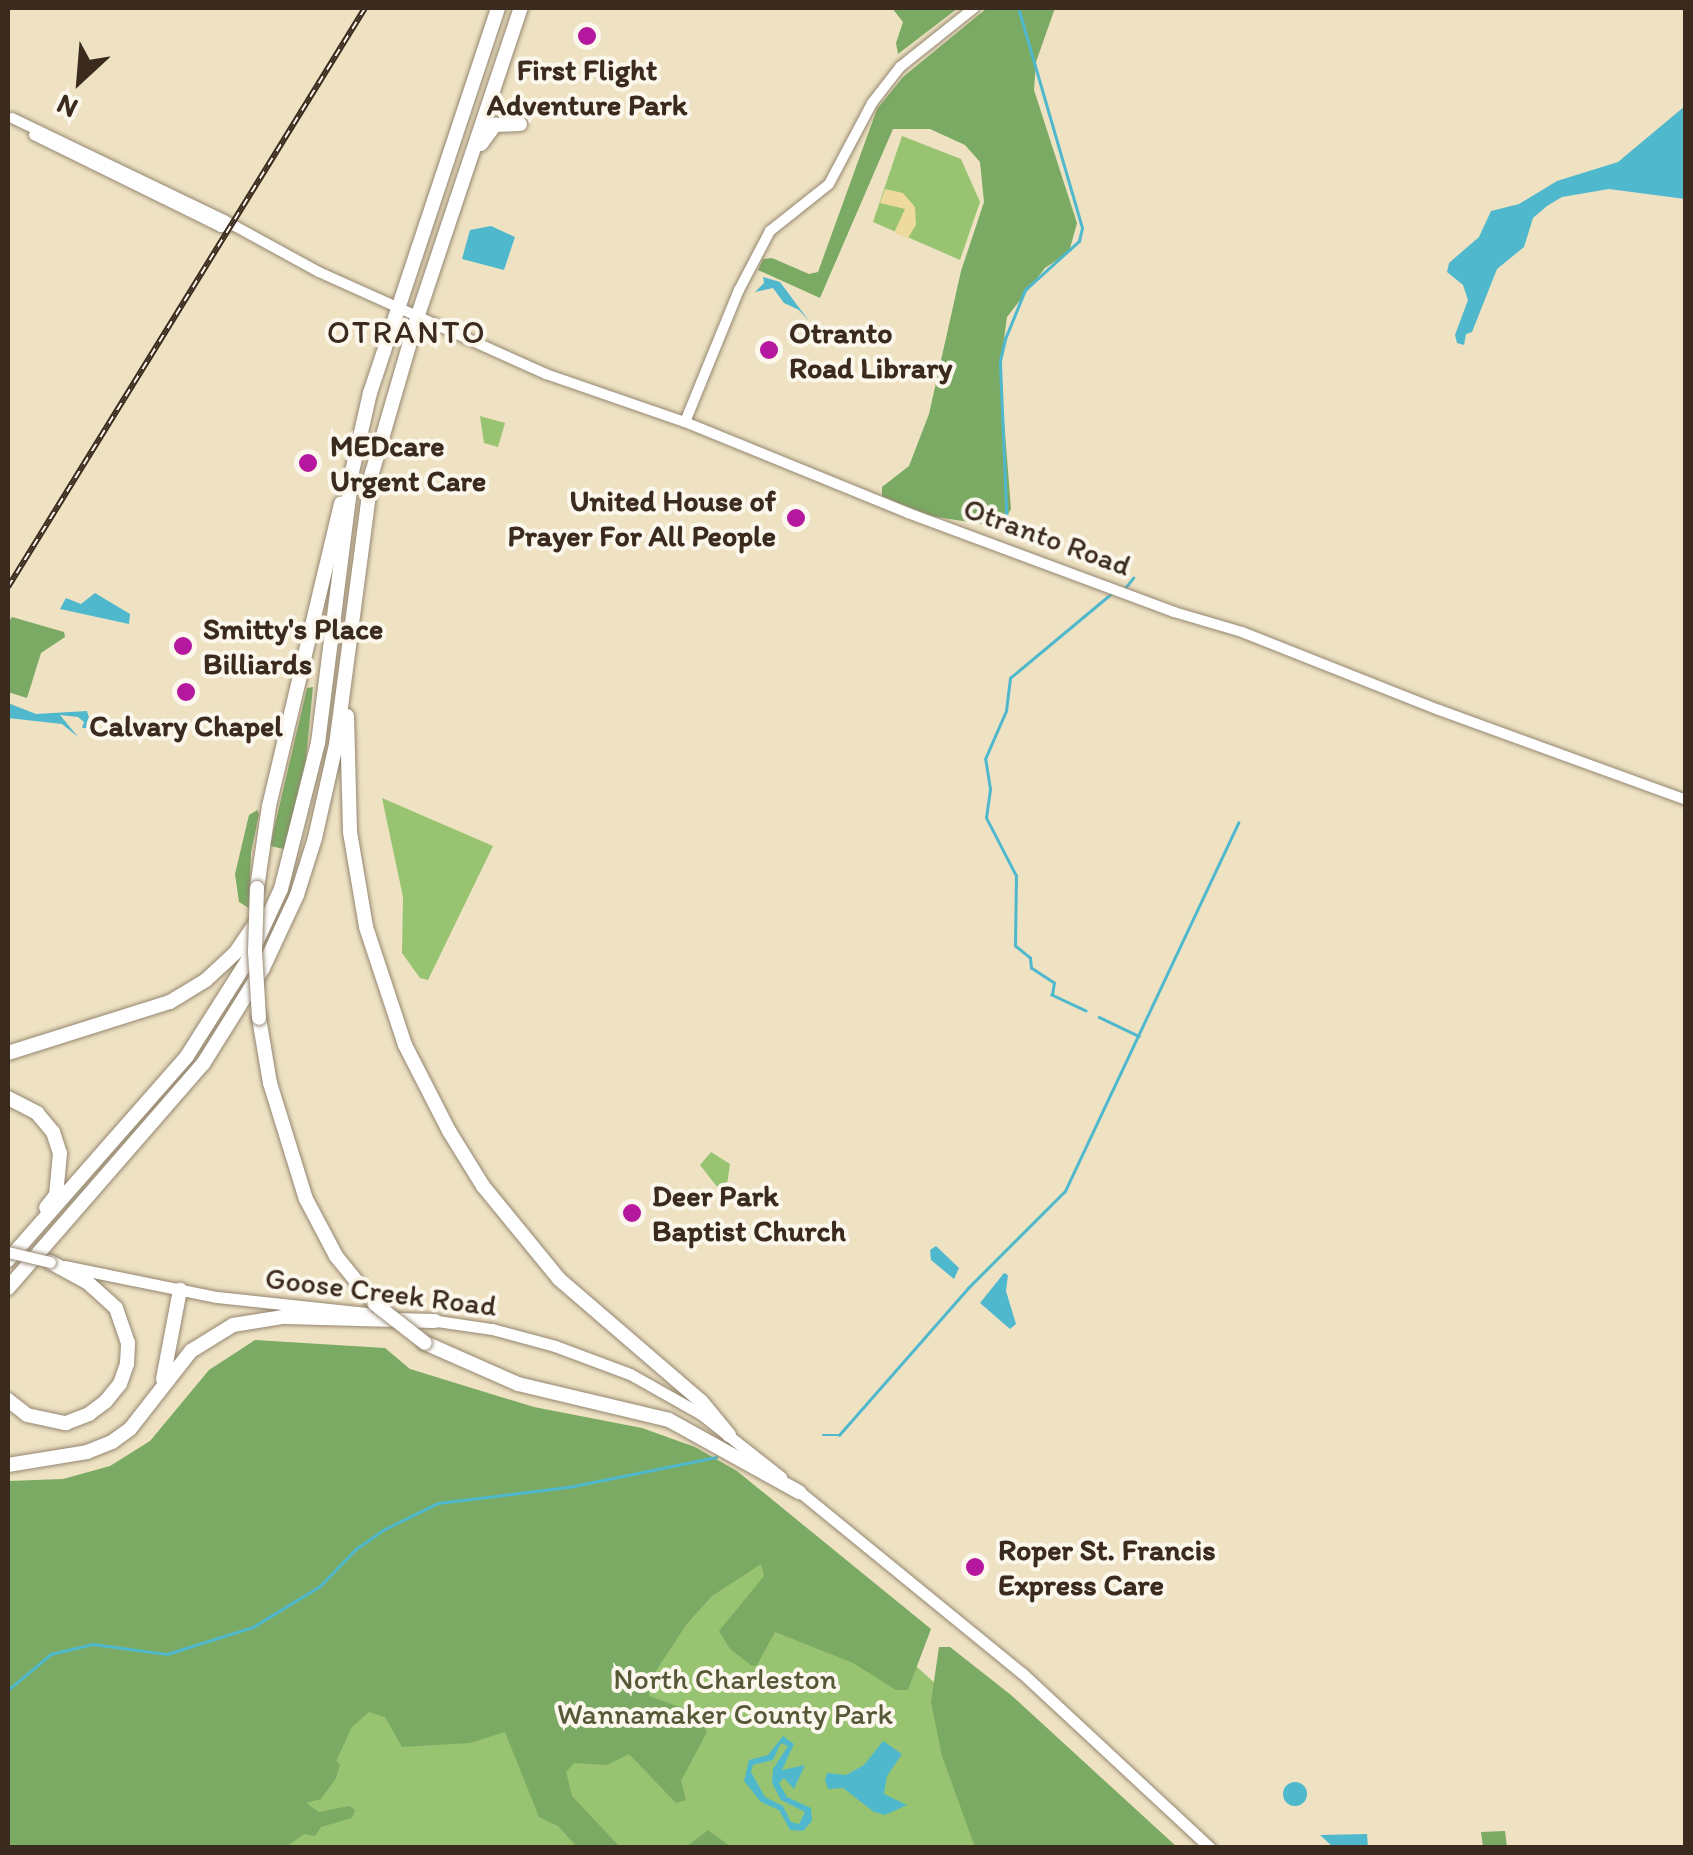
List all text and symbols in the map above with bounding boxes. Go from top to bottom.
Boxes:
marker: First Flight Adventure Park [576,25,598,47]
north arrow [30,30,130,130]
place label: First Flight Adventure Park [487,52,687,122]
text: N [51,88,83,126]
district label: OTRANTO [326,313,488,351]
place label: Otranto Road Library [789,315,951,386]
marker: Otranto Road Library [758,339,780,361]
place label: MEDcare Urgent Care [330,428,487,498]
marker: MEDcare Urgent Care [295,450,321,476]
place label: United House of Prayer For All People [508,483,776,554]
street label: Otranto Road [959,490,1135,584]
marker: United House of Prayer For All People [785,507,807,529]
place label: Smitty's Place Billiards [203,611,383,682]
marker: Smitty's Place Billiards [172,635,194,657]
marker: Calvary Chapel [175,681,197,703]
place label: Calvary Chapel [89,708,283,744]
place label: Deer Park Baptist Church [652,1178,847,1248]
marker: Deer Park Baptist Church [621,1202,643,1224]
street label: Goose Creek Road [264,1260,498,1324]
place label: Roper St. Francis Express Care [998,1532,1215,1602]
marker: Roper St. Francis Express Care [962,1554,988,1580]
park label: North Charleston Wannamaker County Park [557,1661,893,1732]

